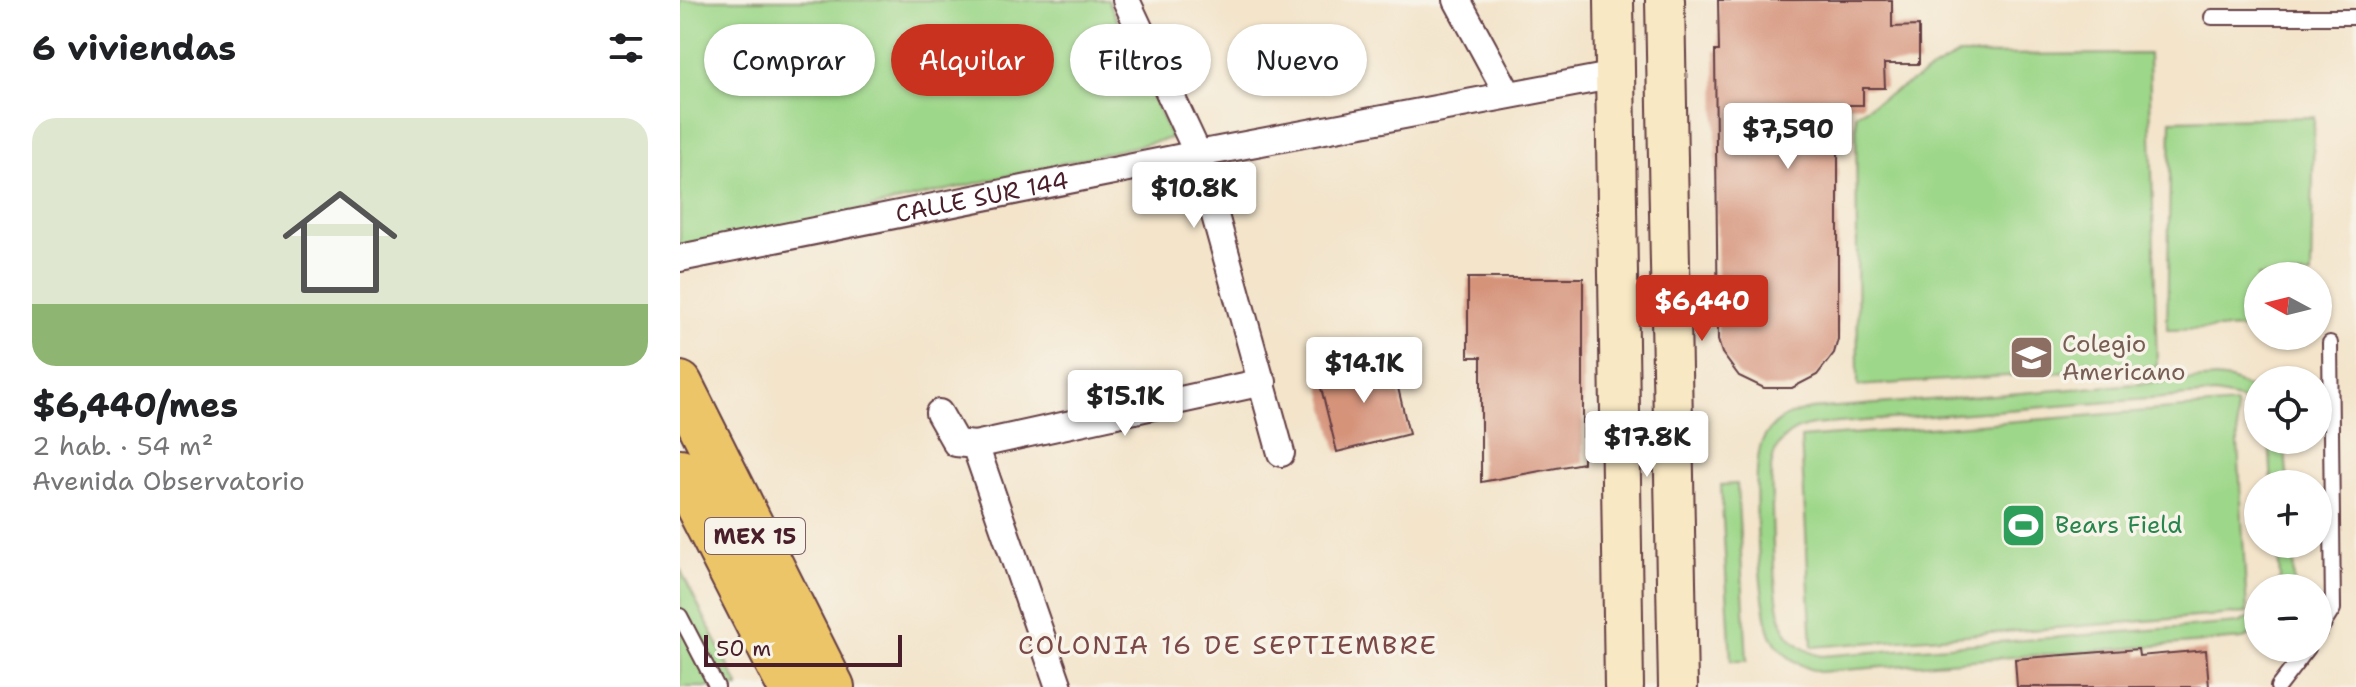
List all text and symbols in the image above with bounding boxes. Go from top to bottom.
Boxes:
chip: Comprar [704,24,875,96]
chip: Alquilar [891,24,1054,96]
chip: Filtros [1070,24,1211,96]
chip: Nuevo [1227,24,1367,96]
text: 6 viviendas [32,25,236,71]
icon: filters [604,26,648,70]
pin: $7,590 [1723,103,1853,171]
text: $7,590 [1742,111,1834,146]
pin: $10.8K [1129,162,1259,230]
street label: CALLE SUR 144 [893,164,1071,230]
icon: home [268,170,412,314]
text: $10.8K [1150,170,1238,205]
north arrow [2244,262,2332,350]
map controls [2244,262,2332,662]
pin: $6,440 [1637,275,1767,343]
text: $6,440 [1654,283,1750,318]
place label: Colegio Americano [2062,328,2186,388]
school or university icon: Colegio Americano [2007,334,2055,382]
pin: $14.1K [1299,337,1429,405]
text: $14.1K [1324,345,1404,380]
button: locate [2244,366,2332,454]
pin: $15.1K [1060,370,1190,438]
text: $15.1K [1086,378,1164,413]
text: $6,440/mes [32,382,238,428]
pin: $17.8K [1582,411,1712,479]
text: $17.8K [1603,419,1691,454]
text: 2 hab. · 54 m² [32,428,213,463]
text: Avenida Observatorio [32,463,305,498]
button: + [2244,470,2332,558]
sports icon: Bears Field [2000,501,2048,549]
place label: Bears Field [2055,509,2182,541]
road number: MEX 15 [705,518,805,554]
button: − [2244,574,2332,662]
district label: COLONIA 16 DE SEPTIEMBRE [1018,627,1438,662]
scale bar [704,631,902,667]
text: 50 m [716,634,771,663]

